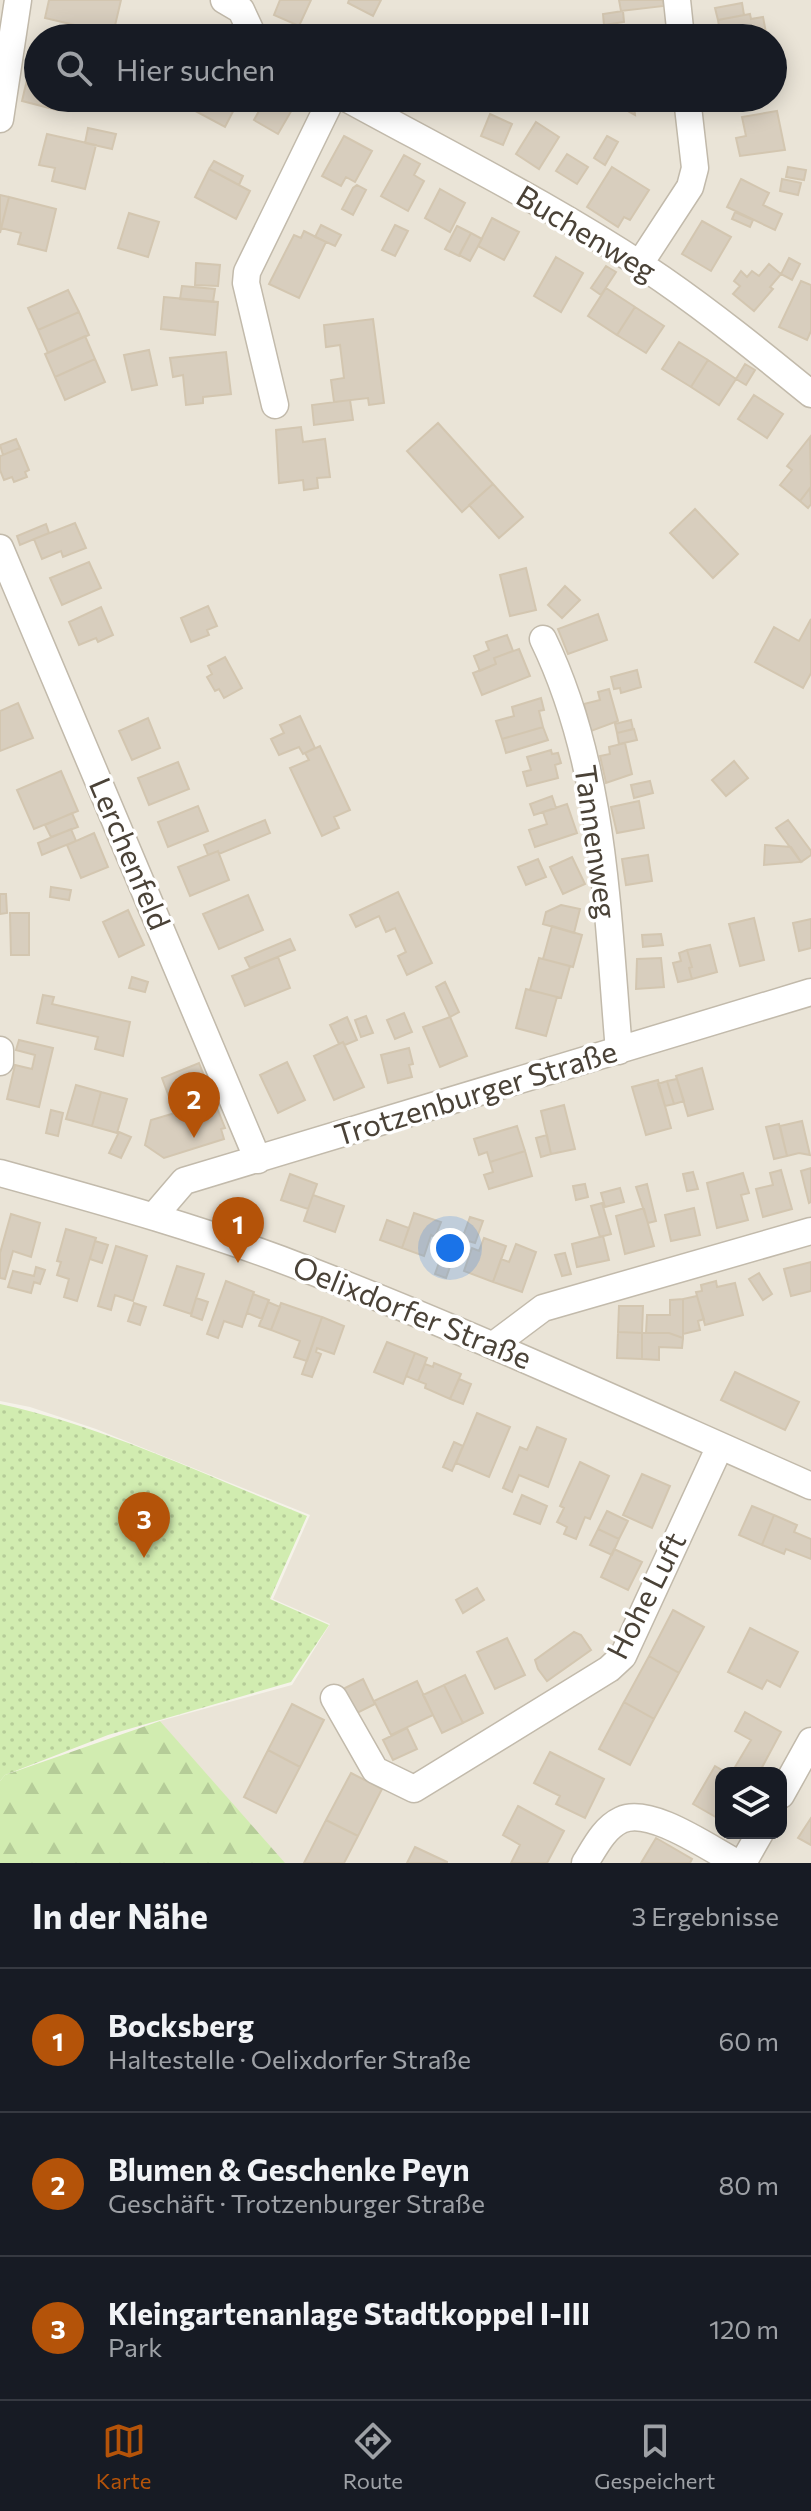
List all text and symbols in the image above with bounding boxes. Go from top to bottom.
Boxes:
search box [24,24,787,112]
icon: search [52,46,96,90]
text: Hier suchen [116,50,275,87]
street label: Buchenweg [511,176,664,288]
street label: Tannenweg [568,762,627,921]
street label: Lerchenfeld [83,772,180,935]
street label: Trotzenburger Straße [330,1031,621,1152]
pin: 2 [168,1072,220,1138]
pin: 1 [212,1197,264,1263]
your location [430,1228,470,1268]
street label: Oelixdorfer Straße [288,1246,538,1375]
pin: 3 [118,1492,170,1558]
street label: Hohe Luft [597,1525,692,1664]
map controls [715,1767,787,1839]
button: layers [715,1767,787,1839]
text: In der Nähe [32,1894,208,1936]
text: 3 Ergebnisse [632,1900,779,1931]
text: Bocksberg [108,2006,254,2043]
text: 1 [52,2025,64,2056]
text: 60 m [719,2025,779,2056]
text: Haltestelle · Oelixdorfer Straße [108,2043,471,2074]
text: Blumen & Geschenke Peyn [108,2150,470,2187]
text: 2 [51,2169,65,2200]
text: 80 m [719,2169,779,2200]
text: Geschäft · Trotzenburger Straße [108,2187,485,2218]
text: Kleingartenanlage Stadtkoppel I-III [108,2294,590,2331]
text: 3 [50,2313,66,2344]
text: 120 m [709,2313,779,2344]
text: Park [108,2331,162,2362]
tab: Karte [96,2419,151,2494]
tab: Route [343,2419,403,2494]
tab: Gespeichert [594,2419,715,2494]

